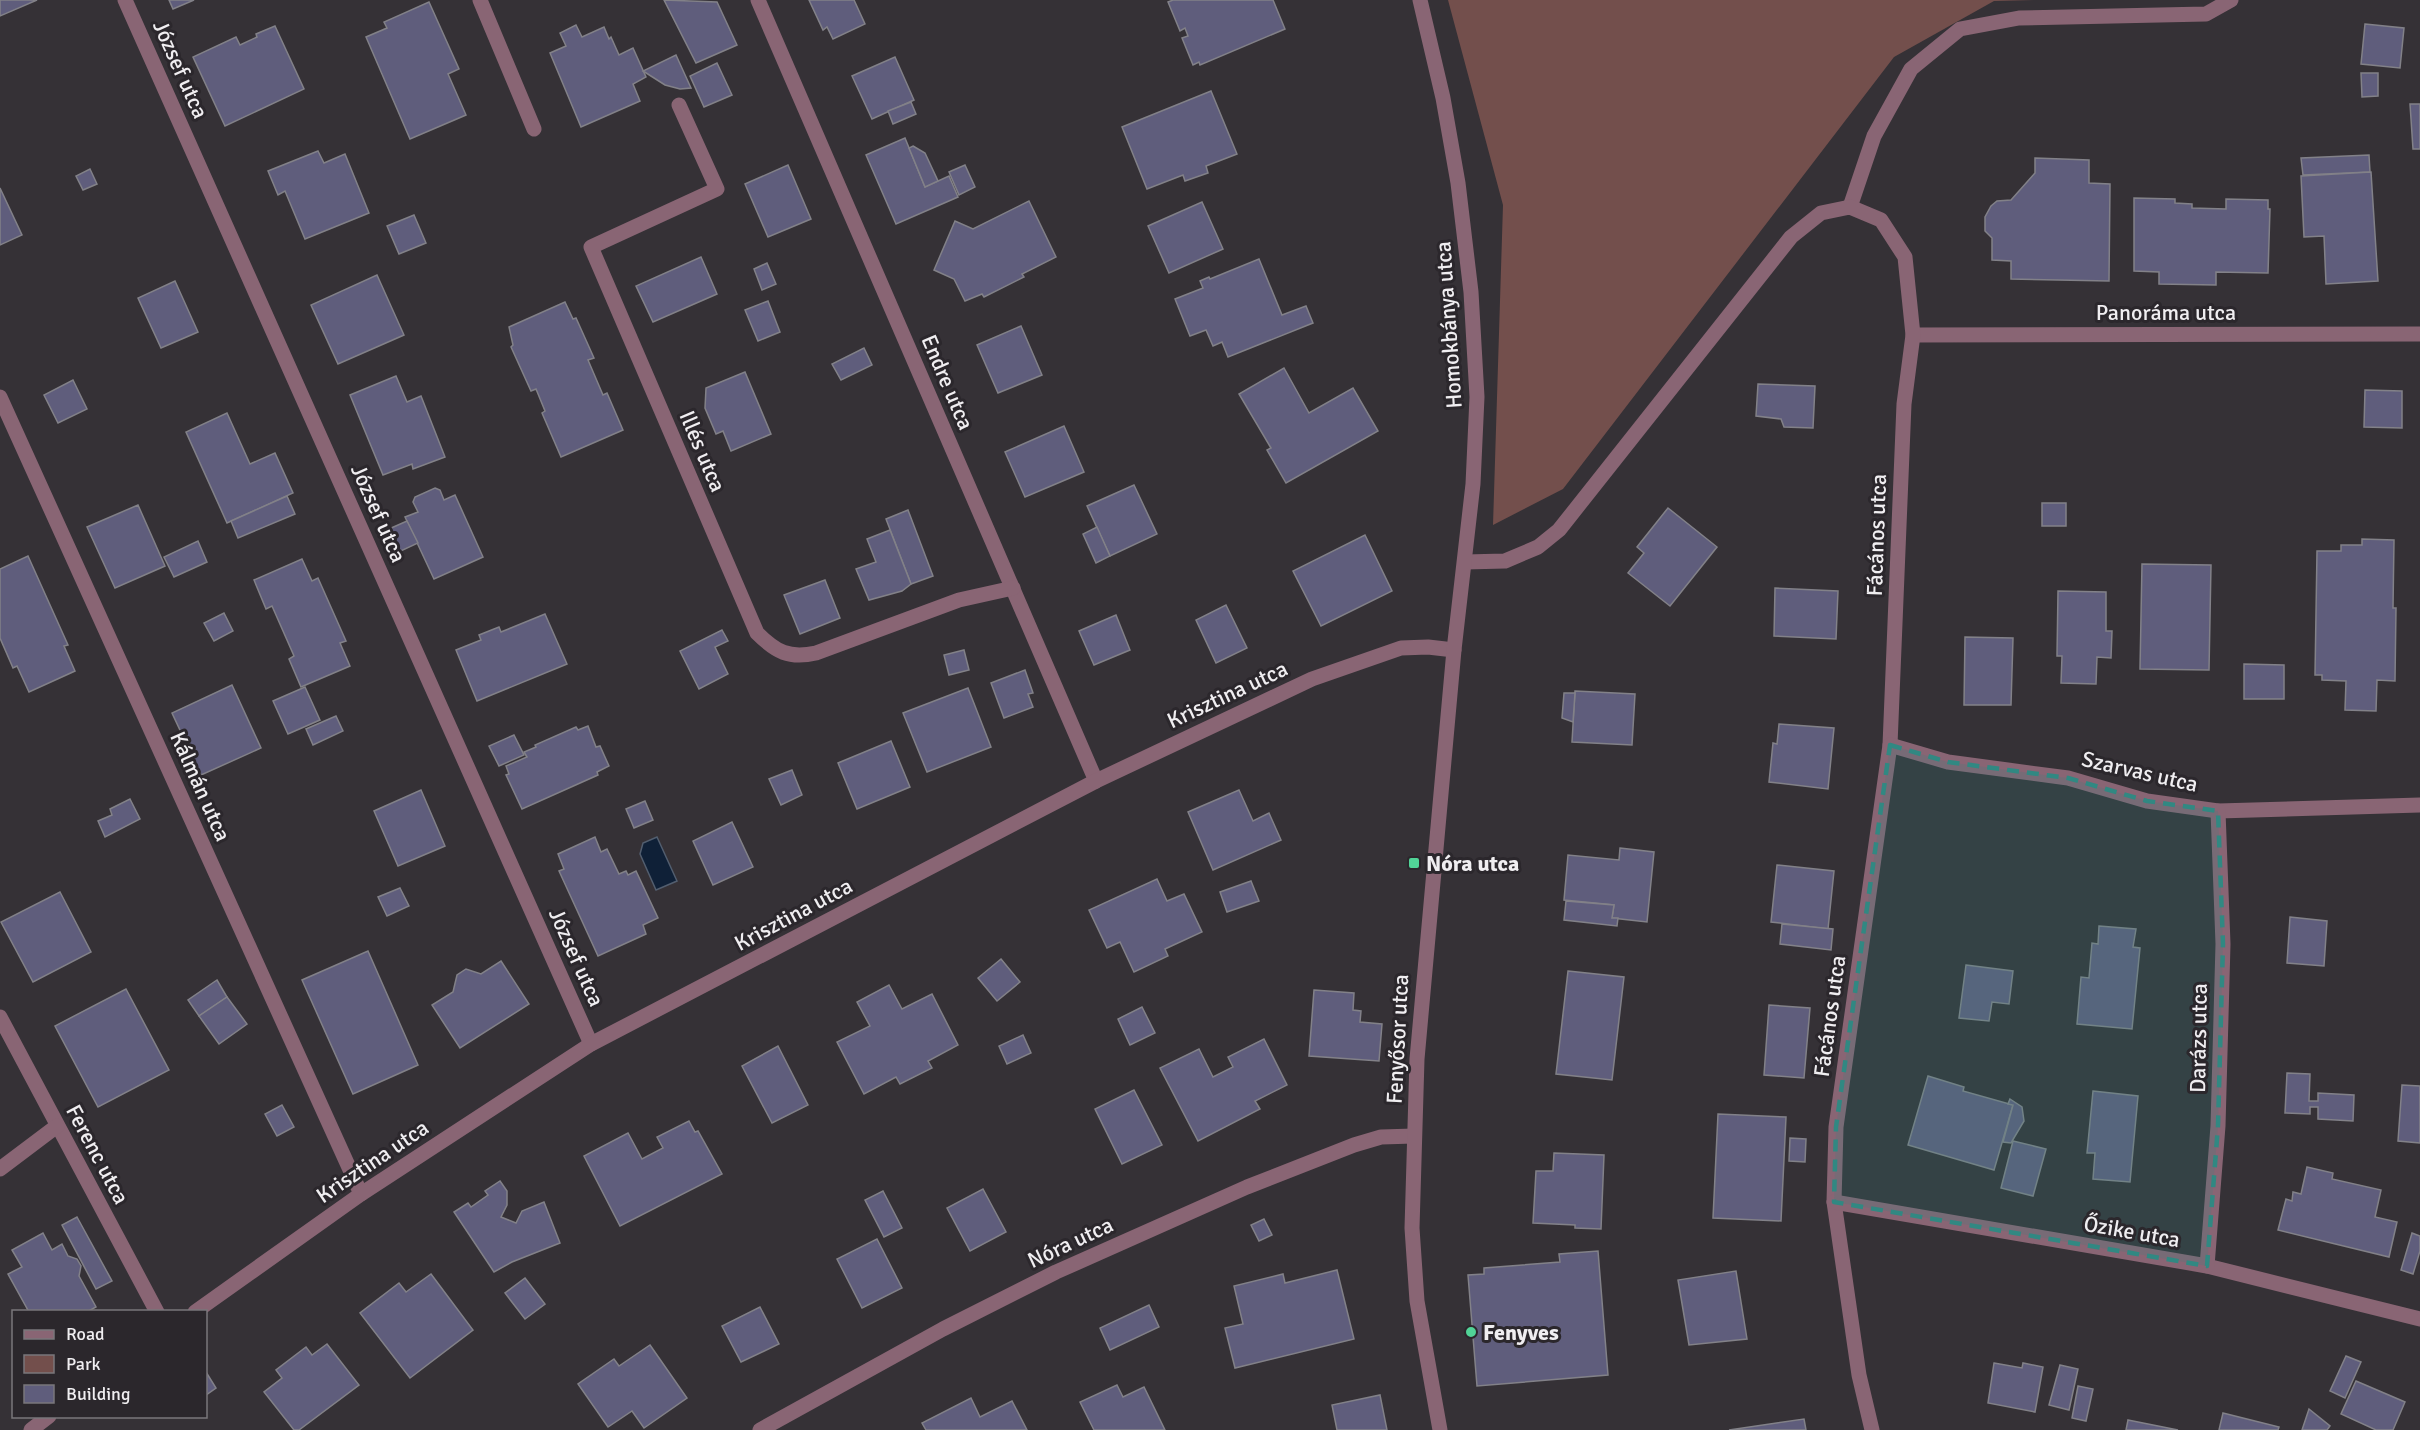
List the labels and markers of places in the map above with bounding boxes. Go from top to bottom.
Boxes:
place label: Nóra utca [1426,850,1519,877]
marker: Nóra utca [1407,856,1421,870]
place label: Fenyves [1483,1319,1559,1346]
marker: Fenyves [1464,1325,1478,1339]

